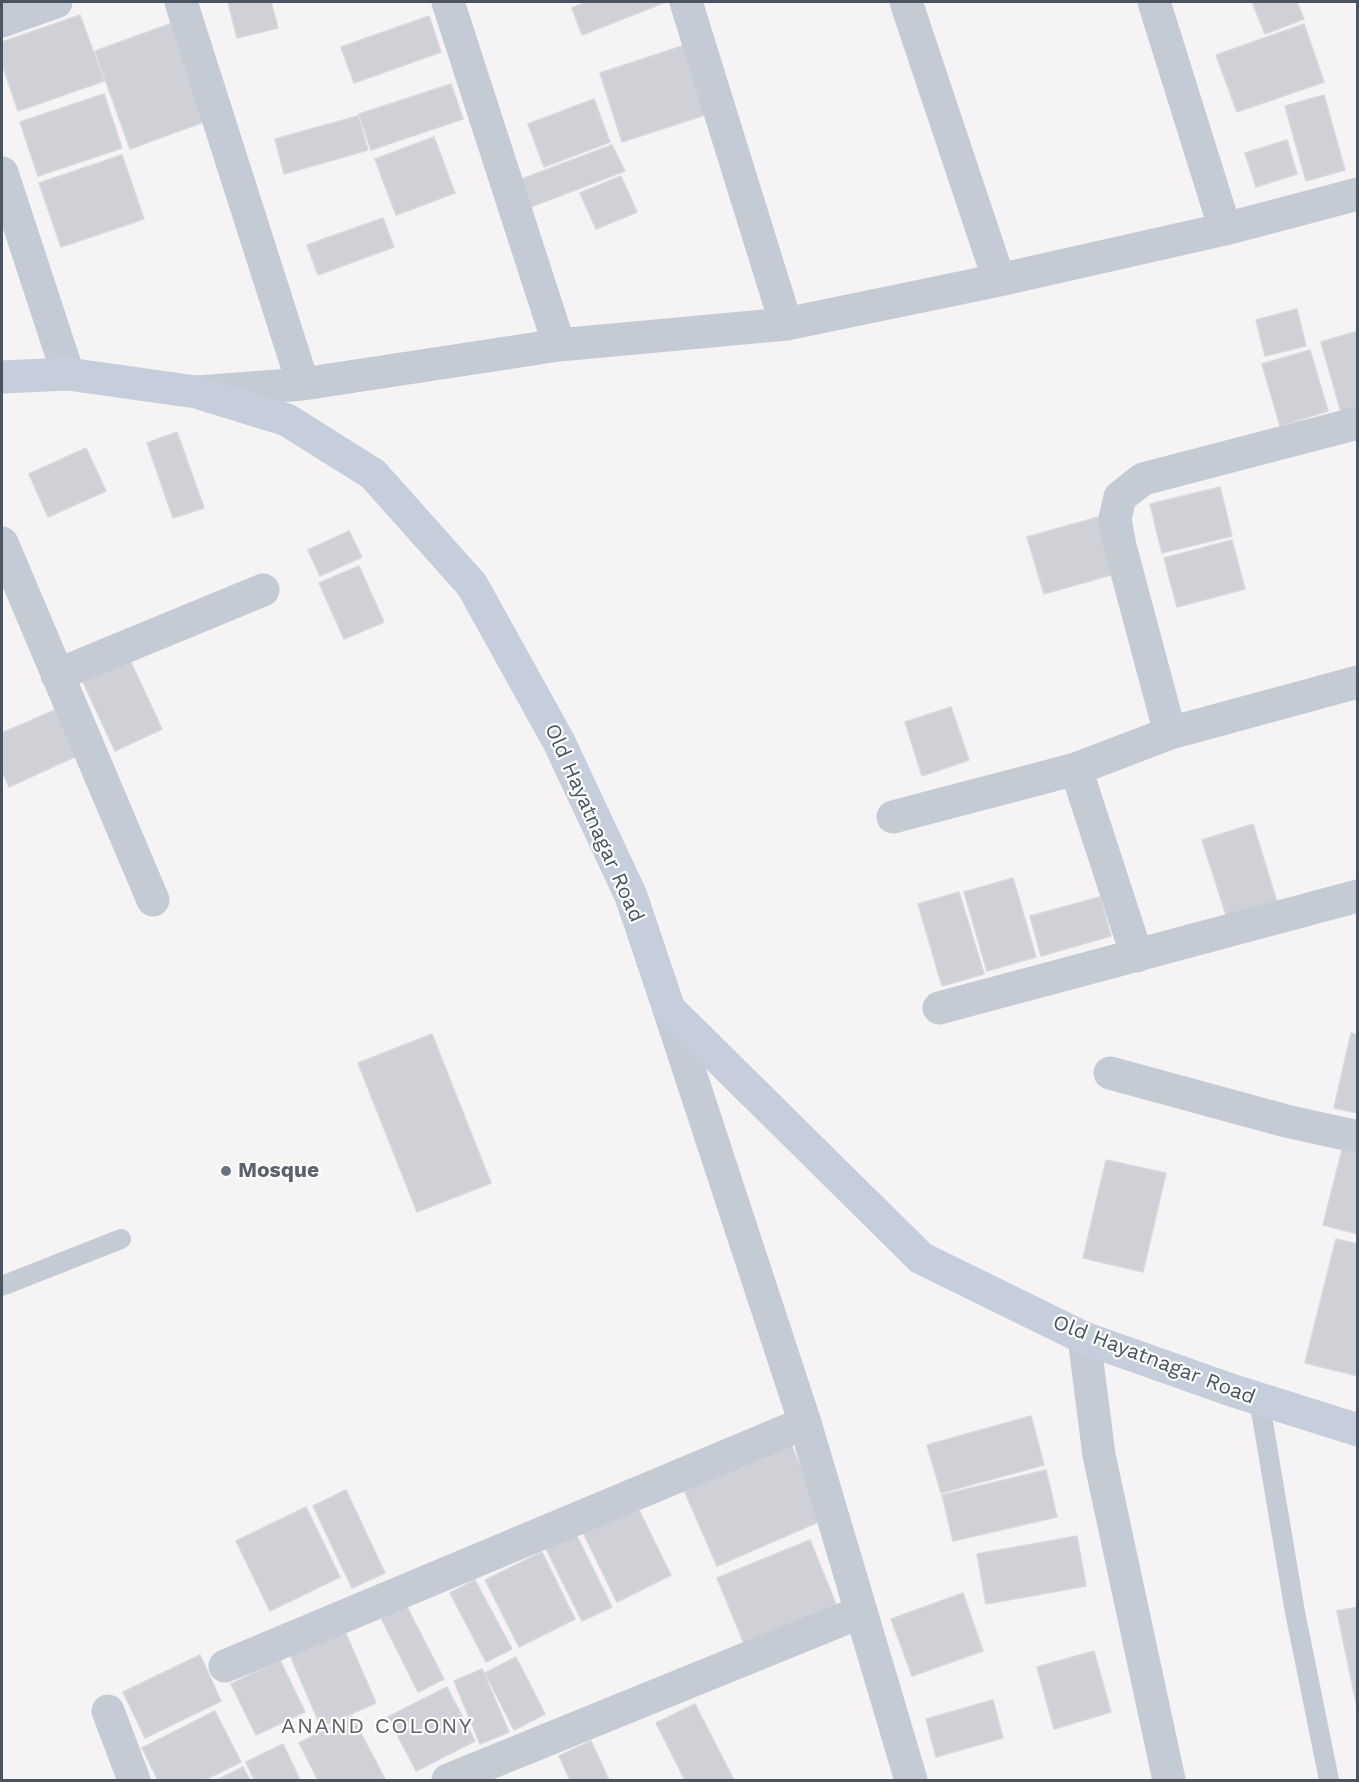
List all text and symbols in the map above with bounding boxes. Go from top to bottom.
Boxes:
street label: Old Hayatnagar Road [539,720,649,926]
place label: Mosque [238,1158,319,1184]
marker: Mosque [219,1164,233,1178]
street label: Old Hayatnagar Road [1049,1310,1259,1410]
district label: ANAND COLONY [281,1714,473,1740]

